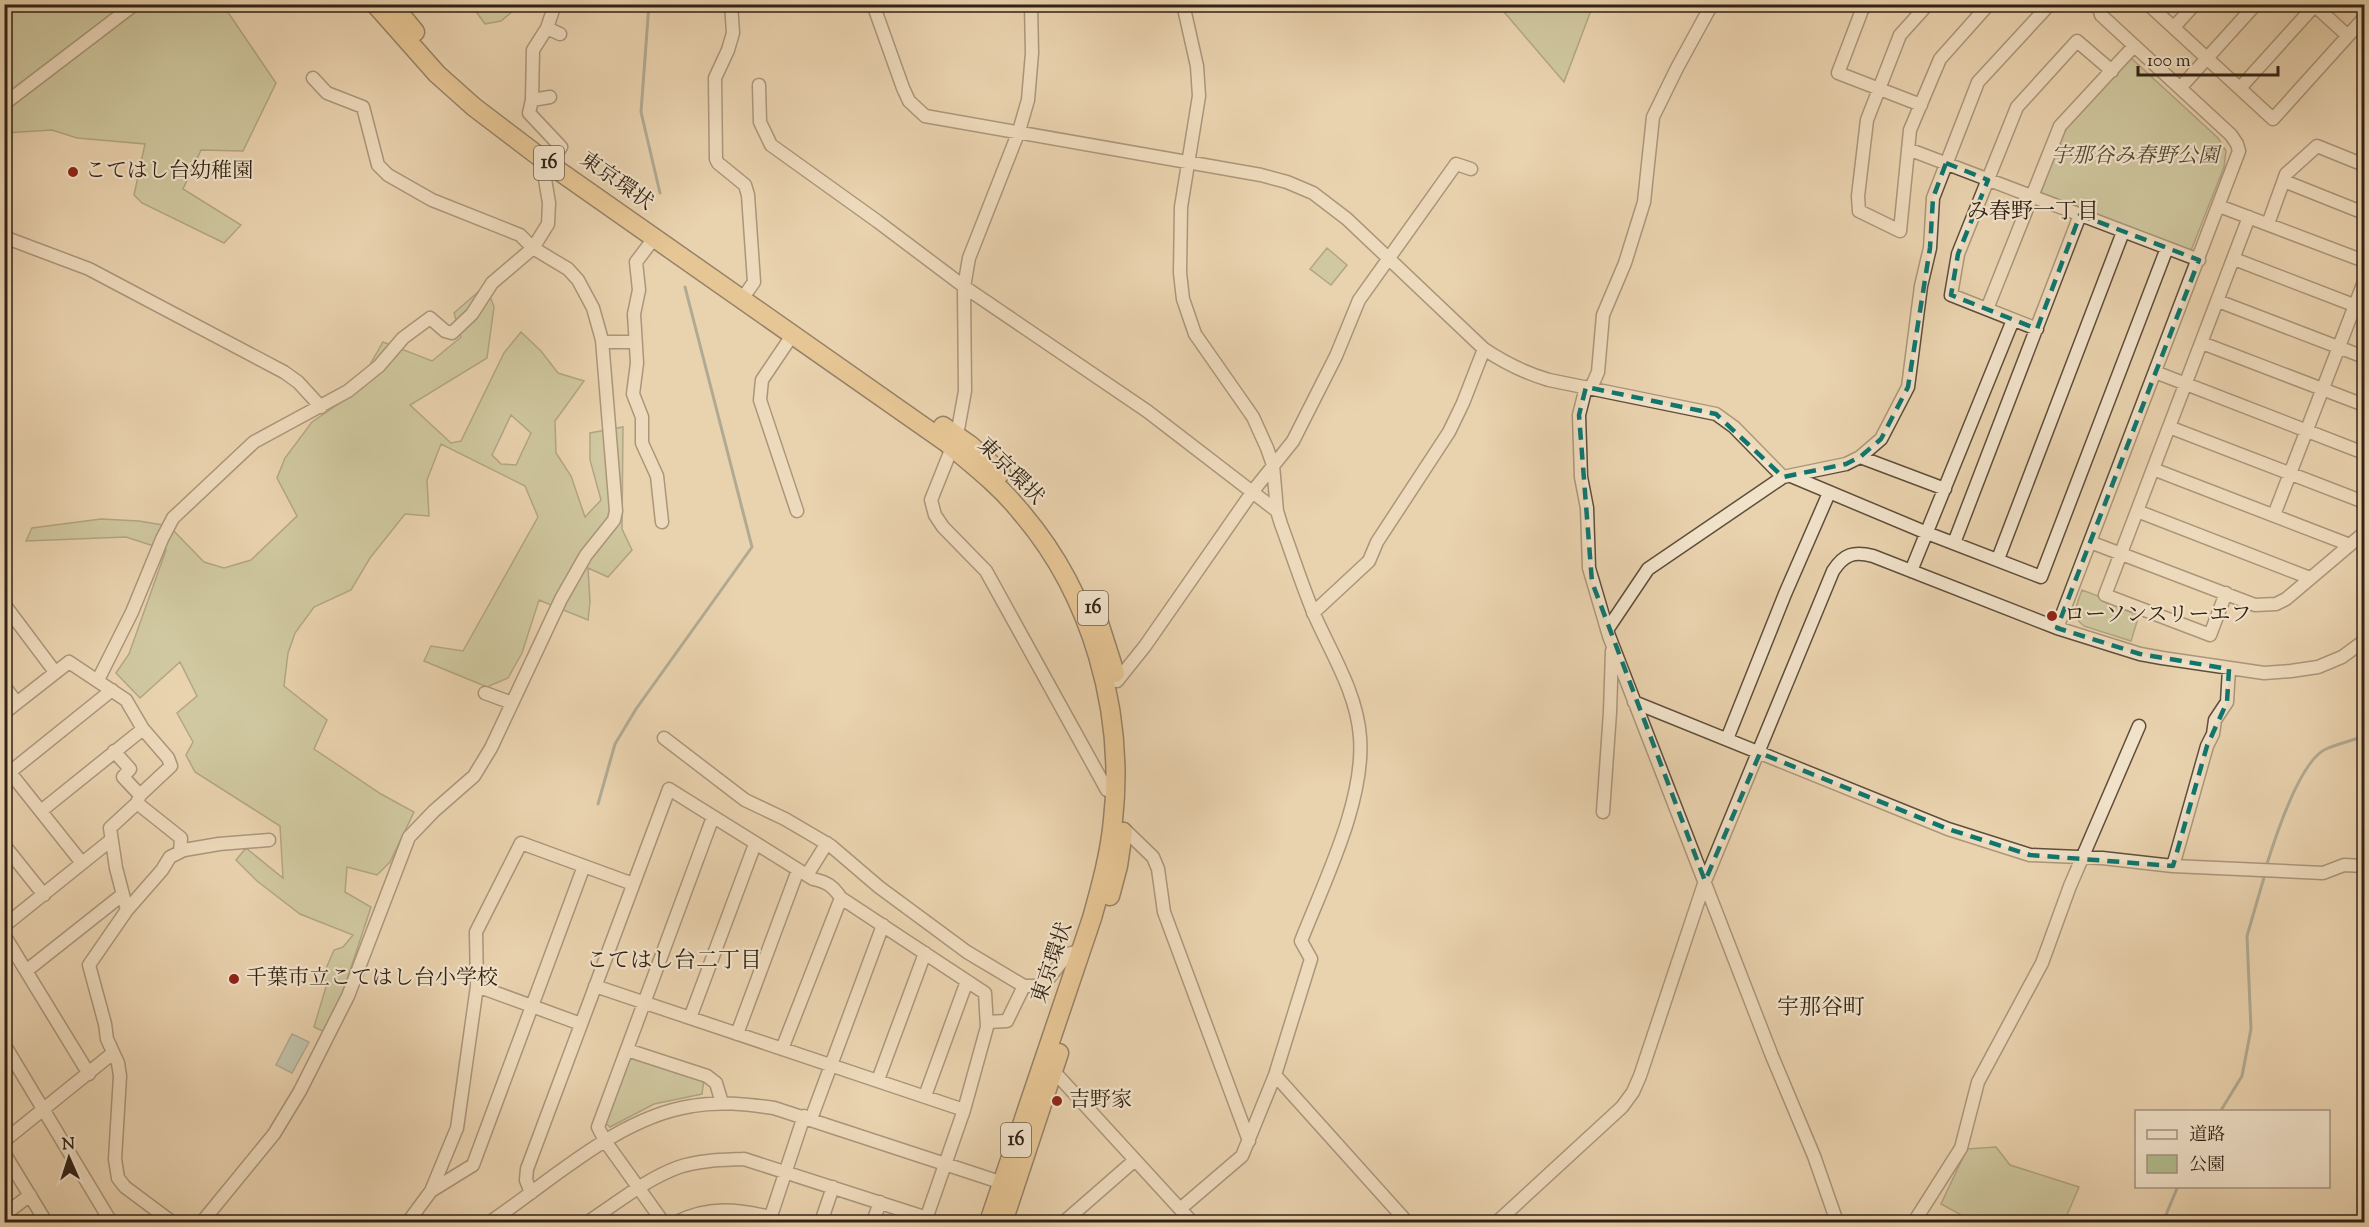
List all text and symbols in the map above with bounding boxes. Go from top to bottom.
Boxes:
scale bar [2138,39,2278,77]
text: 100 m [2147,49,2191,75]
park label: 宇那谷み春野公園 [2051,142,2222,172]
road number: 16 [534,146,564,180]
street label: 東京環状 [573,146,659,218]
place label: こてはし台幼稚園 [85,157,253,187]
marker: こてはし台幼稚園 [66,165,80,179]
district label: み春野一丁目 [1967,197,2099,229]
street label: 東京環状 [970,432,1050,512]
road number: 16 [1078,591,1108,625]
place label: ローソンスリーエフ [2064,601,2252,631]
marker: ローソンスリーエフ [2045,609,2059,623]
street label: 東京環状 [1025,918,1081,1008]
district label: こてはし台二丁目 [586,946,762,978]
place label: 千葉市立こてはし台小学校 [246,964,498,994]
marker: 千葉市立こてはし台小学校 [227,972,241,986]
district label: 宇那谷町 [1777,993,1865,1025]
place label: 吉野家 [1069,1086,1132,1116]
marker: 吉野家 [1050,1094,1064,1108]
legend [2135,1110,2330,1188]
road number: 16 [1001,1123,1031,1157]
text: 道路 [2189,1123,2225,1149]
north arrow [39,1128,99,1188]
text: N [61,1134,76,1157]
text: 公園 [2189,1153,2225,1179]

